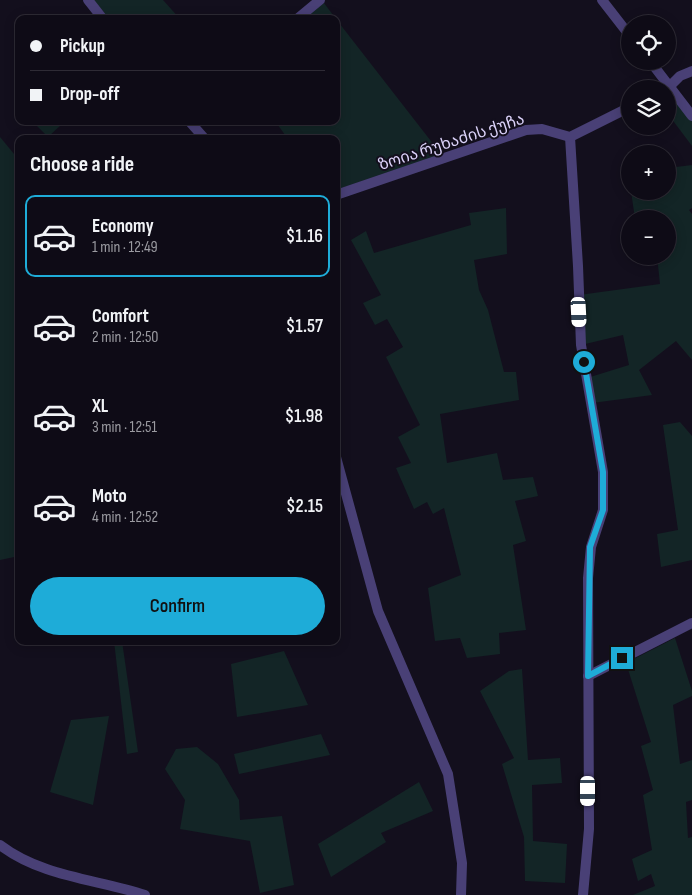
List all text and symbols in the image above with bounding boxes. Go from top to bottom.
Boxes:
map controls [621,15,676,265]
button: locate [621,15,676,70]
text: Pickup [60,35,105,58]
button: layers [621,80,676,135]
text: Drop-off [60,83,120,106]
street label: ზოია რუხაძის ქუჩა [376,110,527,175]
button: + [621,145,676,200]
text: Choose a ride [30,151,134,178]
button: − [621,210,676,265]
icon: car [32,214,77,259]
text: Economy [92,215,154,238]
text: $1.16 [286,225,323,248]
text: 1 min · 12:49 [92,238,158,257]
car [570,297,587,327]
icon: car [32,304,77,349]
text: Comfort [92,305,149,328]
text: $1.57 [286,315,323,338]
text: 2 min · 12:50 [92,328,158,347]
route start [573,351,595,373]
icon: car [32,394,77,439]
text: XL [92,395,108,418]
text: $1.98 [285,405,323,428]
text: 3 min · 12:51 [92,418,157,437]
icon: car [32,484,77,529]
text: Moto [92,485,127,508]
text: $2.15 [286,495,323,518]
text: 4 min · 12:52 [92,508,158,527]
button: Confirm [30,577,325,635]
route end [611,647,633,669]
car [580,776,595,806]

